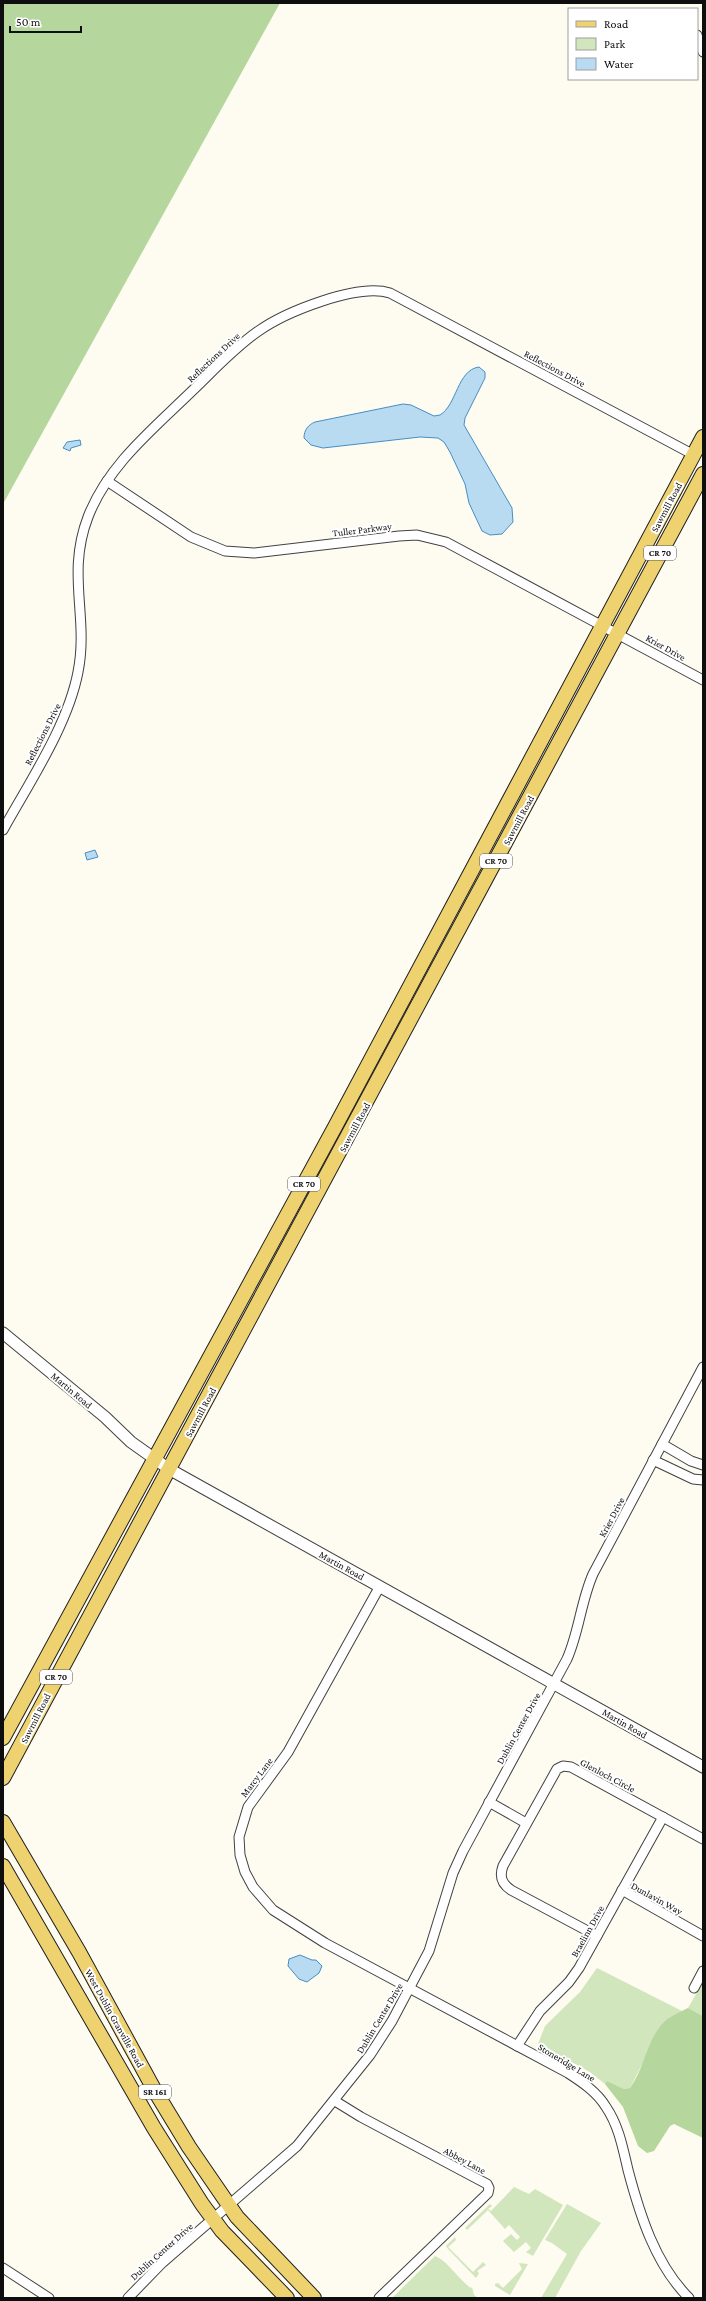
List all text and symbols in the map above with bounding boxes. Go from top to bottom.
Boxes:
scale bar [10,8,81,34]
legend [568,8,698,80]
text: 50 m [16,15,41,29]
text: Road [604,17,629,31]
text: Park [604,37,626,51]
text: Water [604,57,634,71]
street label: Reflections Drive [185,330,242,384]
street label: Reflections Drive [522,348,588,389]
street label: Sawmill Road [649,480,684,534]
street label: Tuller Parkway [332,520,393,539]
road number: CR 70 [644,546,676,560]
street label: Krier Drive [644,632,688,663]
street label: Reflections Drive [22,701,63,767]
street label: Sawmill Road [501,793,536,847]
road number: CR 70 [480,854,512,868]
street label: Sawmill Road [337,1100,372,1154]
road number: CR 70 [288,1177,320,1191]
street label: Martin Road [49,1370,95,1411]
street label: Sawmill Road [183,1385,218,1439]
street label: Krier Drive [596,1495,627,1539]
street label: Martin Road [317,1549,367,1583]
road number: CR 70 [40,1670,72,1684]
street label: Dublin Center Drive [494,1690,543,1766]
street label: Sawmill Road [18,1691,53,1745]
street label: Martin Road [600,1706,650,1741]
street label: Marcy Lane [238,1755,275,1799]
street label: Glenloch Circle [578,1756,638,1795]
street label: Dunlavin Way [629,1880,685,1917]
street label: Braelinn Drive [569,1903,606,1959]
street label: West Dublin Granville Road [83,1967,147,2070]
street label: Dublin Center Drive [354,1981,405,2055]
street label: Stoneridge Lane [536,2041,598,2084]
road number: SR 161 [139,2085,171,2099]
street label: Abbey Lane [442,2145,488,2176]
street label: Dublin Center Drive [128,2220,195,2282]

